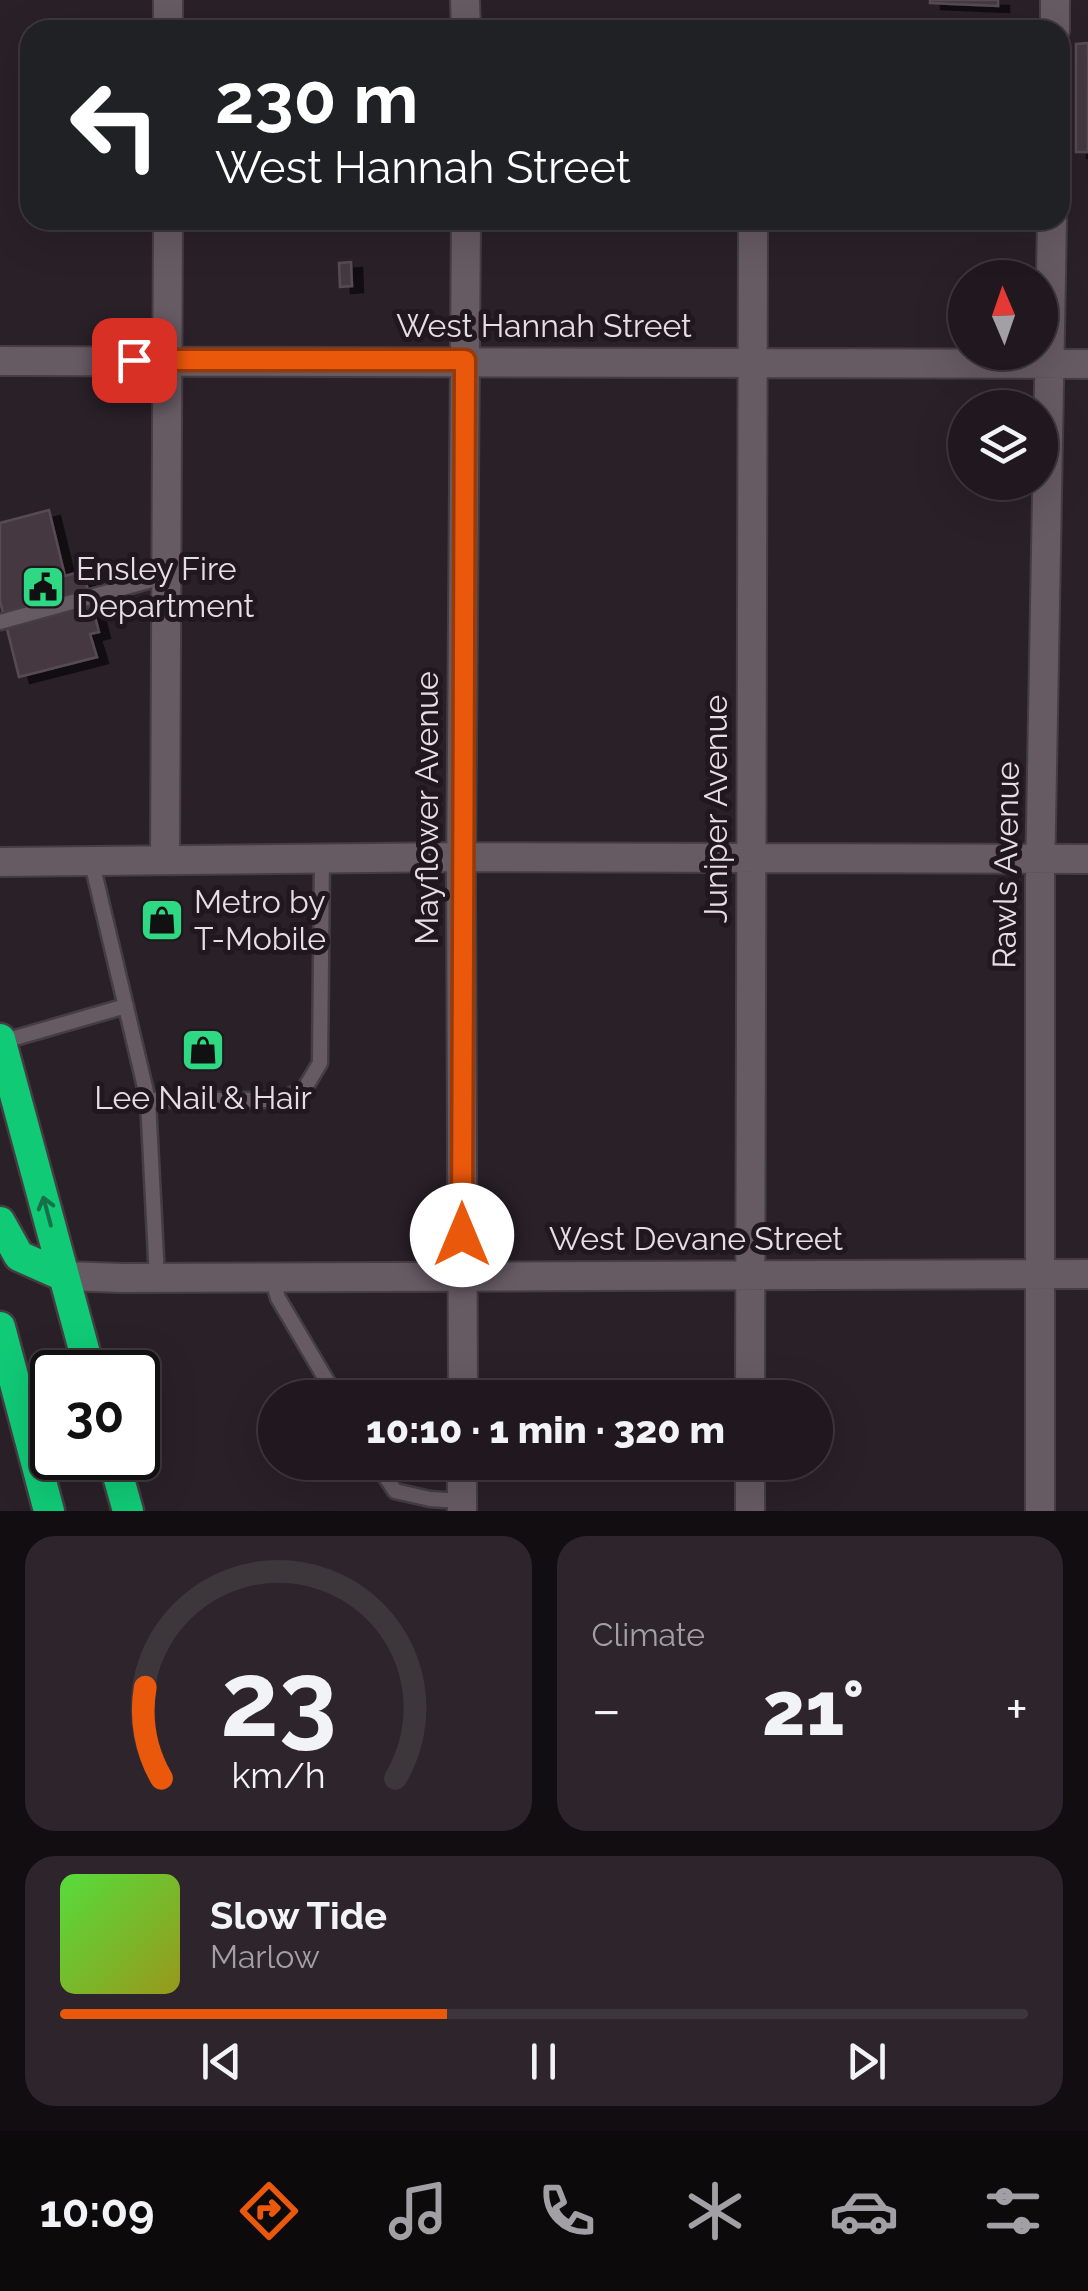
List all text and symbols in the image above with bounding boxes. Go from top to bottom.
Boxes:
text: 230 m [215,57,419,139]
icon: left [50,60,180,190]
text: West Hannah Street [215,141,631,194]
north arrow [948,260,1058,370]
map controls [948,260,1058,500]
street label: West Hannah Street [396,307,692,344]
pin [92,318,177,403]
icon: arrive [107,333,162,388]
button: layers [948,390,1058,500]
place label: Ensley Fire Department [76,550,254,624]
public building icon: Ensley Fire Department [20,564,66,610]
street label: Mayflower Avenue [408,671,445,945]
street label: Juniper Avenue [697,695,734,923]
street label: Rawls Avenue [985,761,1026,969]
place label: Metro by T-Mobile [194,883,326,957]
shop icon: Metro by T-Mobile [139,897,185,943]
shop icon: Lee Nail & Hair [180,1027,226,1073]
place label: Lee Nail & Hair [94,1079,312,1116]
position arrow [410,1183,514,1287]
one-way arrow [36,1196,55,1227]
street label: West Devane Street [549,1220,843,1257]
speed limit sign: 30 [30,1350,160,1480]
text: 10:10 · 1 min · 320 m [366,1407,725,1452]
text: Climate [592,1616,705,1653]
text: 23 [220,1638,337,1760]
text: 21° [762,1664,864,1753]
text: − [592,1677,621,1742]
text: + [1005,1677,1028,1742]
text: km/h [231,1754,325,1796]
text: Slow Tide [210,1893,387,1938]
text: Marlow [210,1938,320,1975]
icon: previous [194,2034,249,2089]
icon: pause [516,2034,571,2089]
icon: next [839,2034,894,2089]
icon: directions [234,2176,304,2246]
icon: music [383,2176,453,2246]
icon: phone [532,2176,602,2246]
icon: climate [680,2176,750,2246]
icon: car [829,2176,899,2246]
icon: filters [978,2176,1048,2246]
text: 10:09 [39,2185,155,2238]

